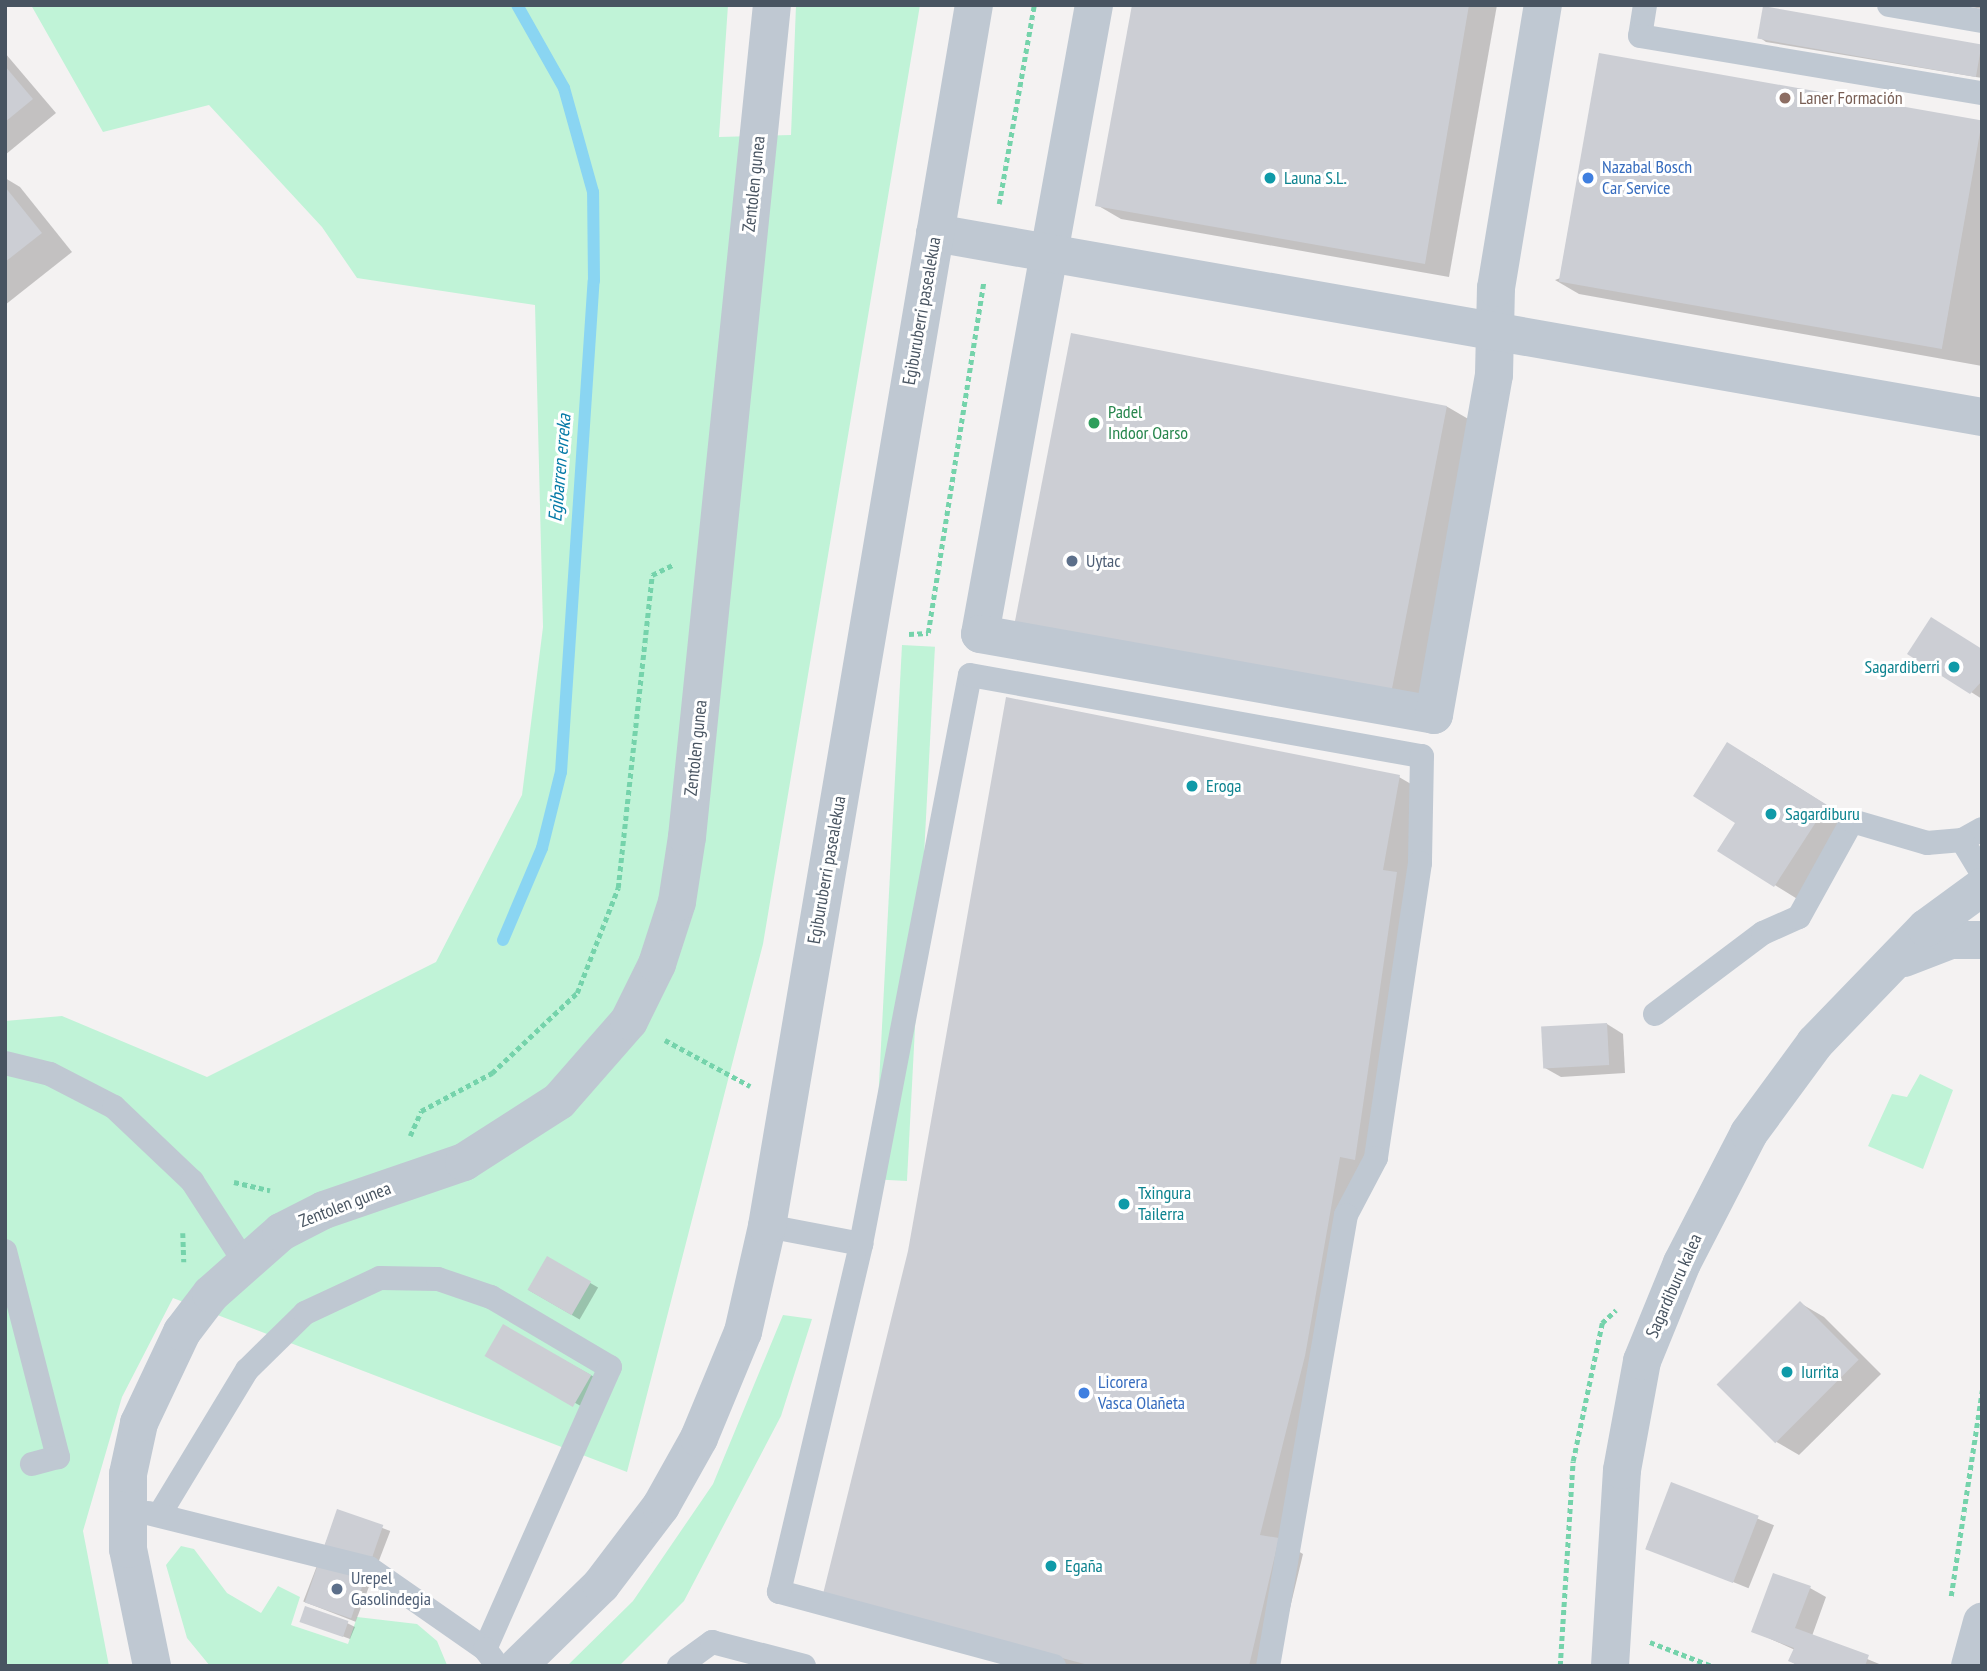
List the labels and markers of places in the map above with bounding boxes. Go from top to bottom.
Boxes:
place label: Laner Formación [1799,87,1903,109]
marker: Laner Formación [1777,90,1793,106]
place label: Nazabal Bosch Car Service [1602,157,1692,200]
place label: Launa S.L. [1284,167,1347,189]
marker: Launa S.L. [1262,170,1278,186]
marker: Nazabal Bosch Car Service [1580,170,1596,186]
place label: Padel Indoor Oarso [1108,402,1188,444]
marker: Padel Indoor Oarso [1086,415,1102,431]
place label: Uytac [1086,550,1121,572]
marker: Uytac [1064,553,1080,569]
place label: Sagardiberri [1864,656,1940,678]
marker: Sagardiberri [1946,659,1962,675]
place label: Eroga [1206,775,1241,797]
marker: Eroga [1184,778,1200,794]
place label: Sagardiburu [1785,803,1860,825]
marker: Sagardiburu [1763,806,1779,822]
place label: Txingura Tailerra [1138,1183,1191,1226]
marker: Txingura Tailerra [1116,1196,1132,1212]
place label: Iurrita [1801,1361,1839,1383]
marker: Iurrita [1779,1364,1795,1380]
place label: Licorera Vasca Olañeta [1098,1372,1185,1414]
marker: Licorera Vasca Olañeta [1076,1385,1092,1401]
place label: Egaña [1065,1555,1103,1577]
marker: Egaña [1043,1558,1059,1574]
place label: Urepel Gasolindegia [351,1568,431,1610]
marker: Urepel Gasolindegia [329,1581,345,1597]

